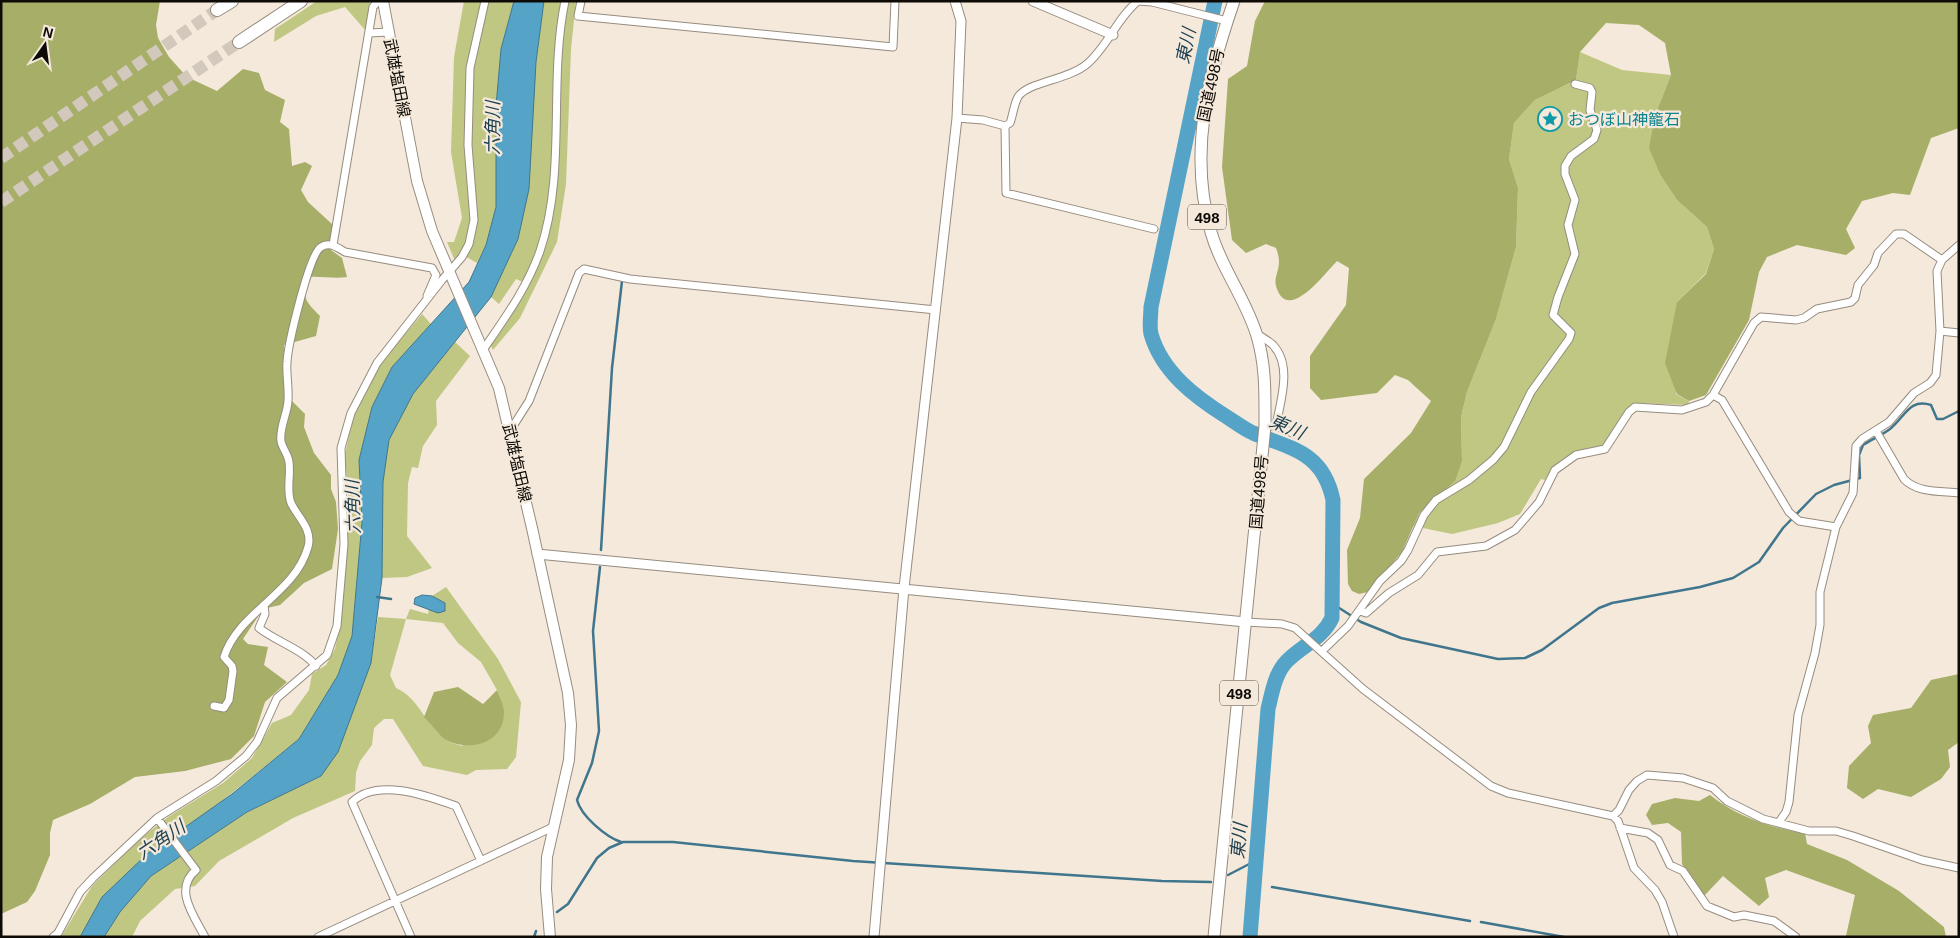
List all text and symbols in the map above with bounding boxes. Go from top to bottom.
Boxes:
north arrow [20,20,70,70]
text: N [41,23,55,41]
water label: 東川 [1172,24,1200,66]
street label: 武雄塩田線 [381,37,413,119]
street label: 国道498号 [1195,47,1227,123]
water label: 六角川 [483,99,503,155]
place icon: おつぼ山神籠石 [1537,106,1563,132]
place label: おつぼ山神籠石 [1568,111,1680,128]
road number: 498 [1188,204,1226,230]
water label: 東川 [1267,411,1309,444]
street label: 武雄塩田線 [500,422,534,504]
street label: 国道498号 [1247,454,1271,530]
water label: 六角川 [342,478,364,534]
road number: 498 [1220,680,1258,706]
water label: 六角川 [133,815,191,863]
water label: 東川 [1227,820,1251,860]

